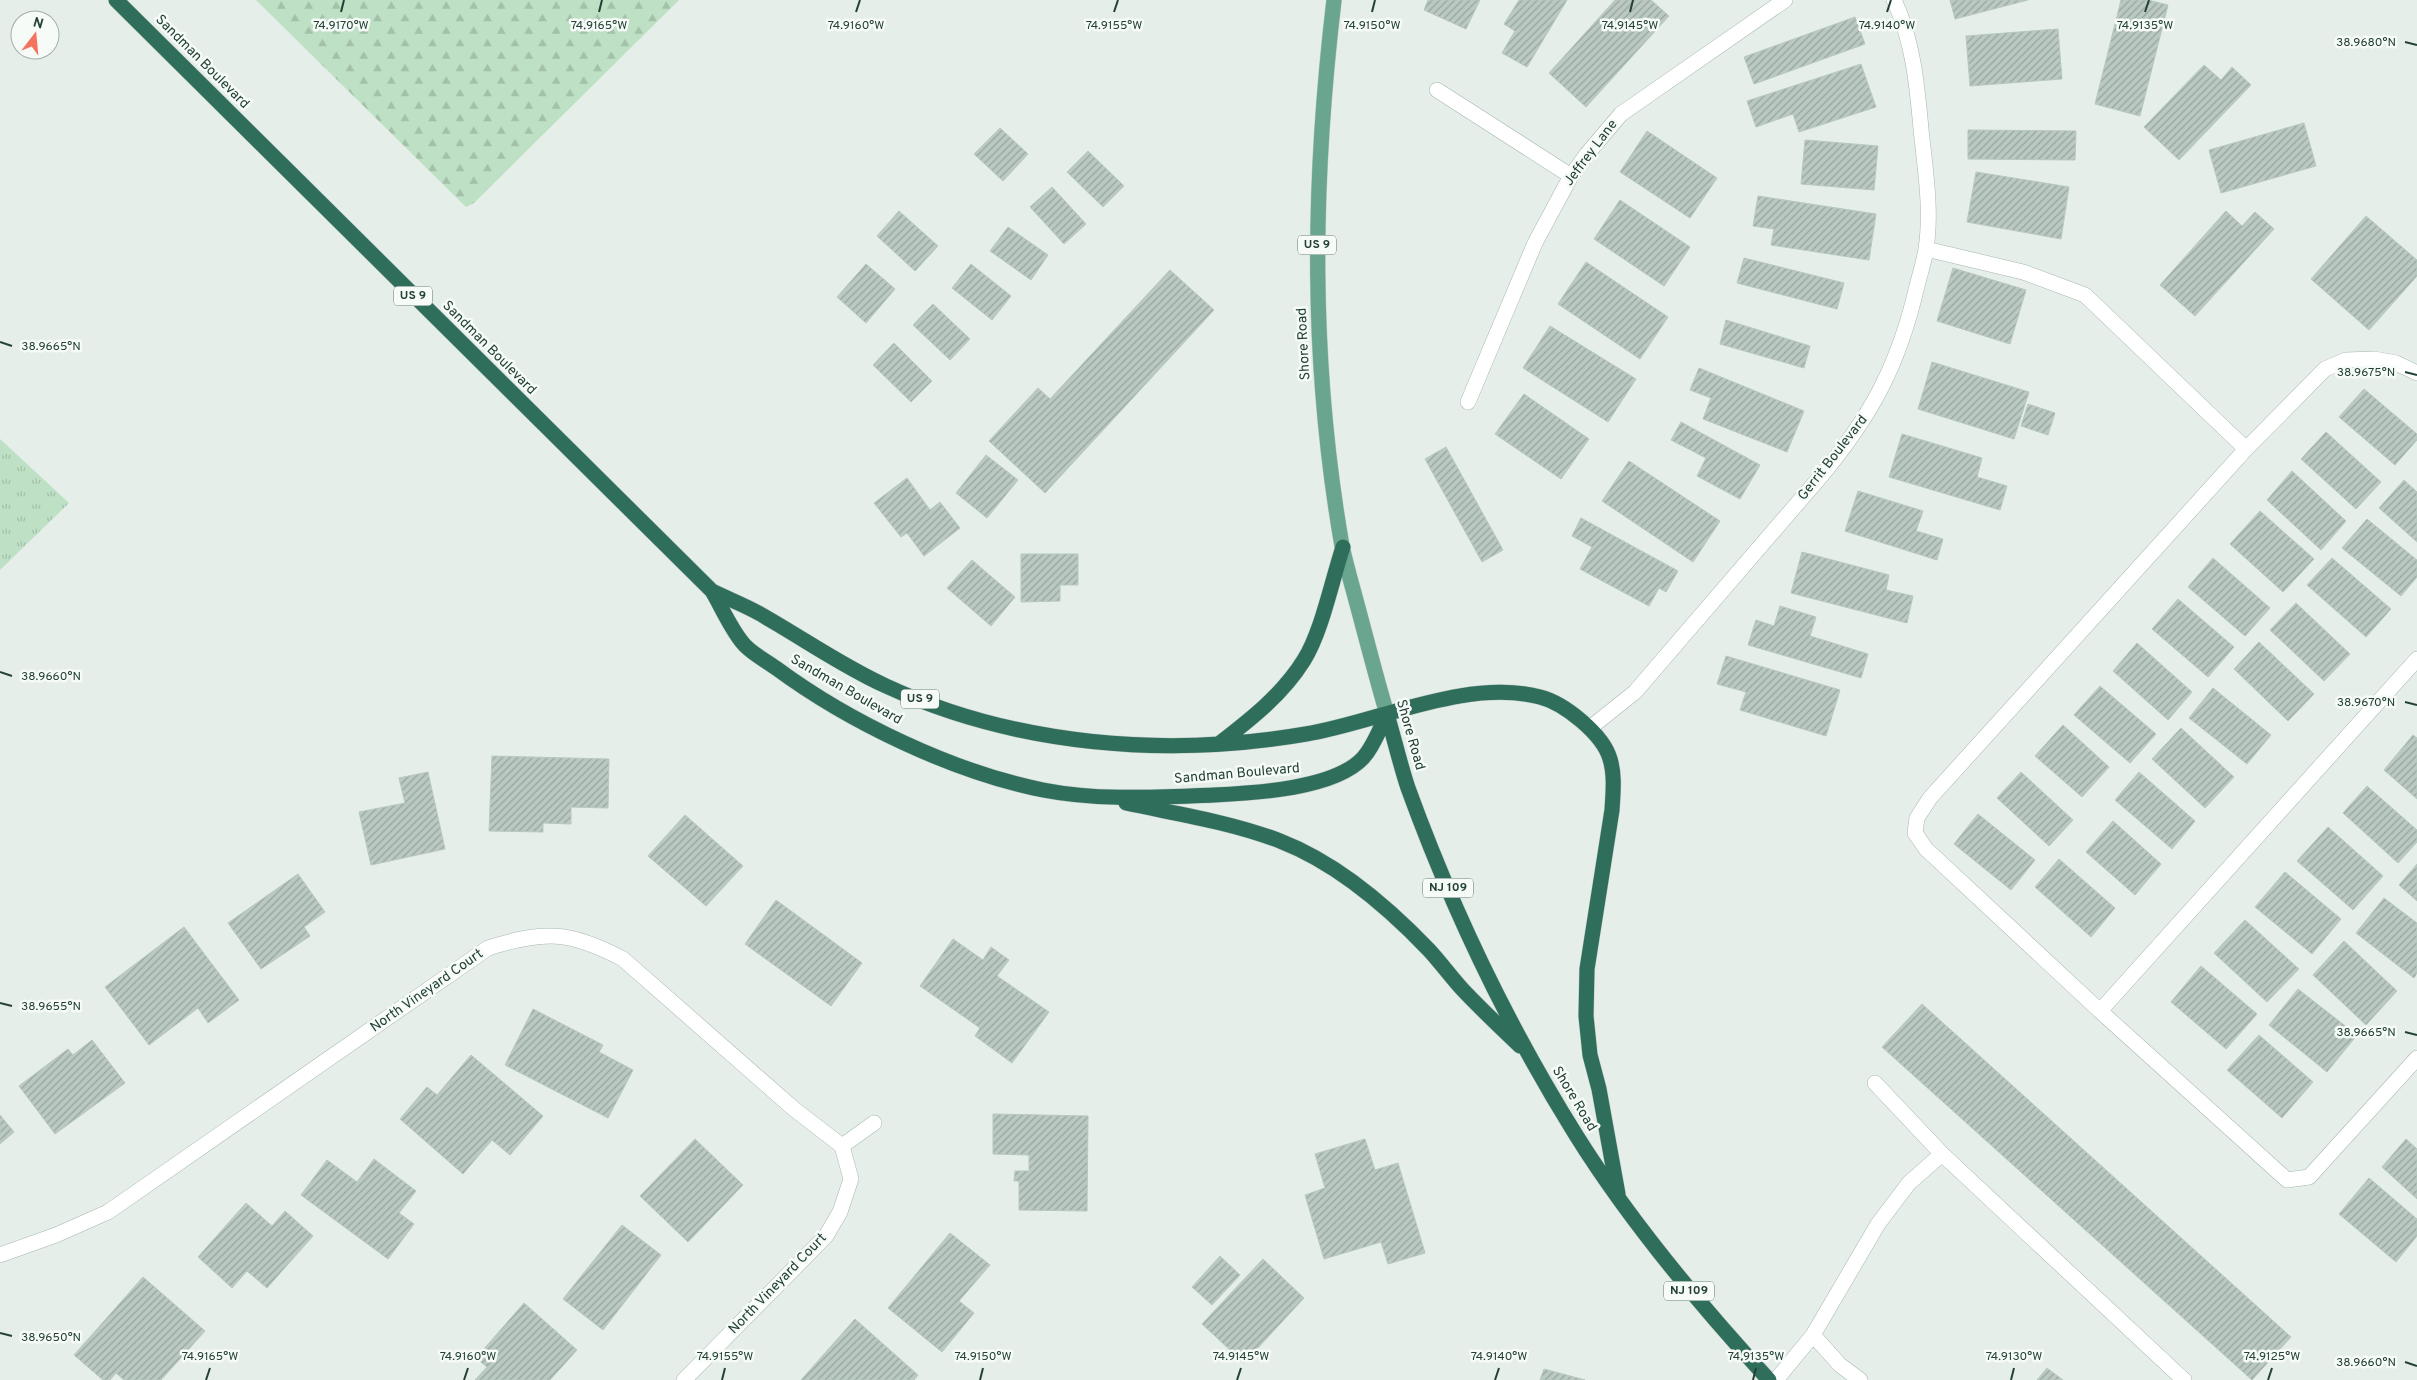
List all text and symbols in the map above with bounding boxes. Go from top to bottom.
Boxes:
north arrow [10,10,60,60]
street label: Sandman Boulevard [151,11,253,113]
text: N [31,14,45,34]
text: 74.9170°W [313,18,369,34]
text: 74.9165°W [571,18,627,34]
text: 74.9160°W [828,18,884,34]
text: 74.9155°W [1086,18,1142,34]
text: 74.9150°W [1344,18,1400,34]
text: 74.9145°W [1602,18,1658,34]
text: 74.9140°W [1859,18,1915,34]
text: 74.9135°W [2117,18,2173,34]
text: 38.9680°N [2336,35,2396,51]
street label: Jeffrey Lane [1561,116,1621,190]
road number: US 9 [1298,236,1336,254]
road number: US 9 [394,286,432,306]
street label: Sandman Boulevard [438,297,540,399]
street label: Shore Road [1294,307,1314,381]
text: 38.9665°N [21,339,81,355]
text: 38.9675°N [2337,365,2395,381]
street label: Gerrit Boulevard [1794,412,1872,504]
street label: Sandman Boulevard [787,651,905,729]
text: 38.9660°N [21,669,81,685]
road number: US 9 [901,690,939,709]
text: 38.9670°N [2337,695,2395,711]
street label: Shore Road [1392,698,1428,772]
street label: Sandman Boulevard [1174,760,1300,788]
road number: NJ 109 [1423,878,1473,898]
street label: North Vineyard Court [367,946,487,1036]
text: 38.9655°N [21,999,81,1015]
text: 38.9665°N [2336,1025,2396,1041]
street label: Shore Road [1548,1064,1600,1134]
street label: North Vineyard Court [725,1230,831,1338]
road number: NJ 109 [1664,1282,1714,1300]
text: 38.9650°N [21,1330,81,1346]
text: 74.9165°W [182,1349,238,1365]
text: 74.9160°W [440,1349,496,1365]
text: 74.9155°W [697,1349,753,1365]
text: 74.9150°W [955,1349,1011,1365]
text: 74.9145°W [1213,1349,1269,1365]
text: 74.9140°W [1471,1349,1527,1365]
text: 74.9135°W [1728,1349,1784,1365]
text: 74.9130°W [1986,1349,2042,1365]
text: 74.9125°W [2244,1349,2300,1365]
text: 38.9660°N [2336,1355,2396,1371]

